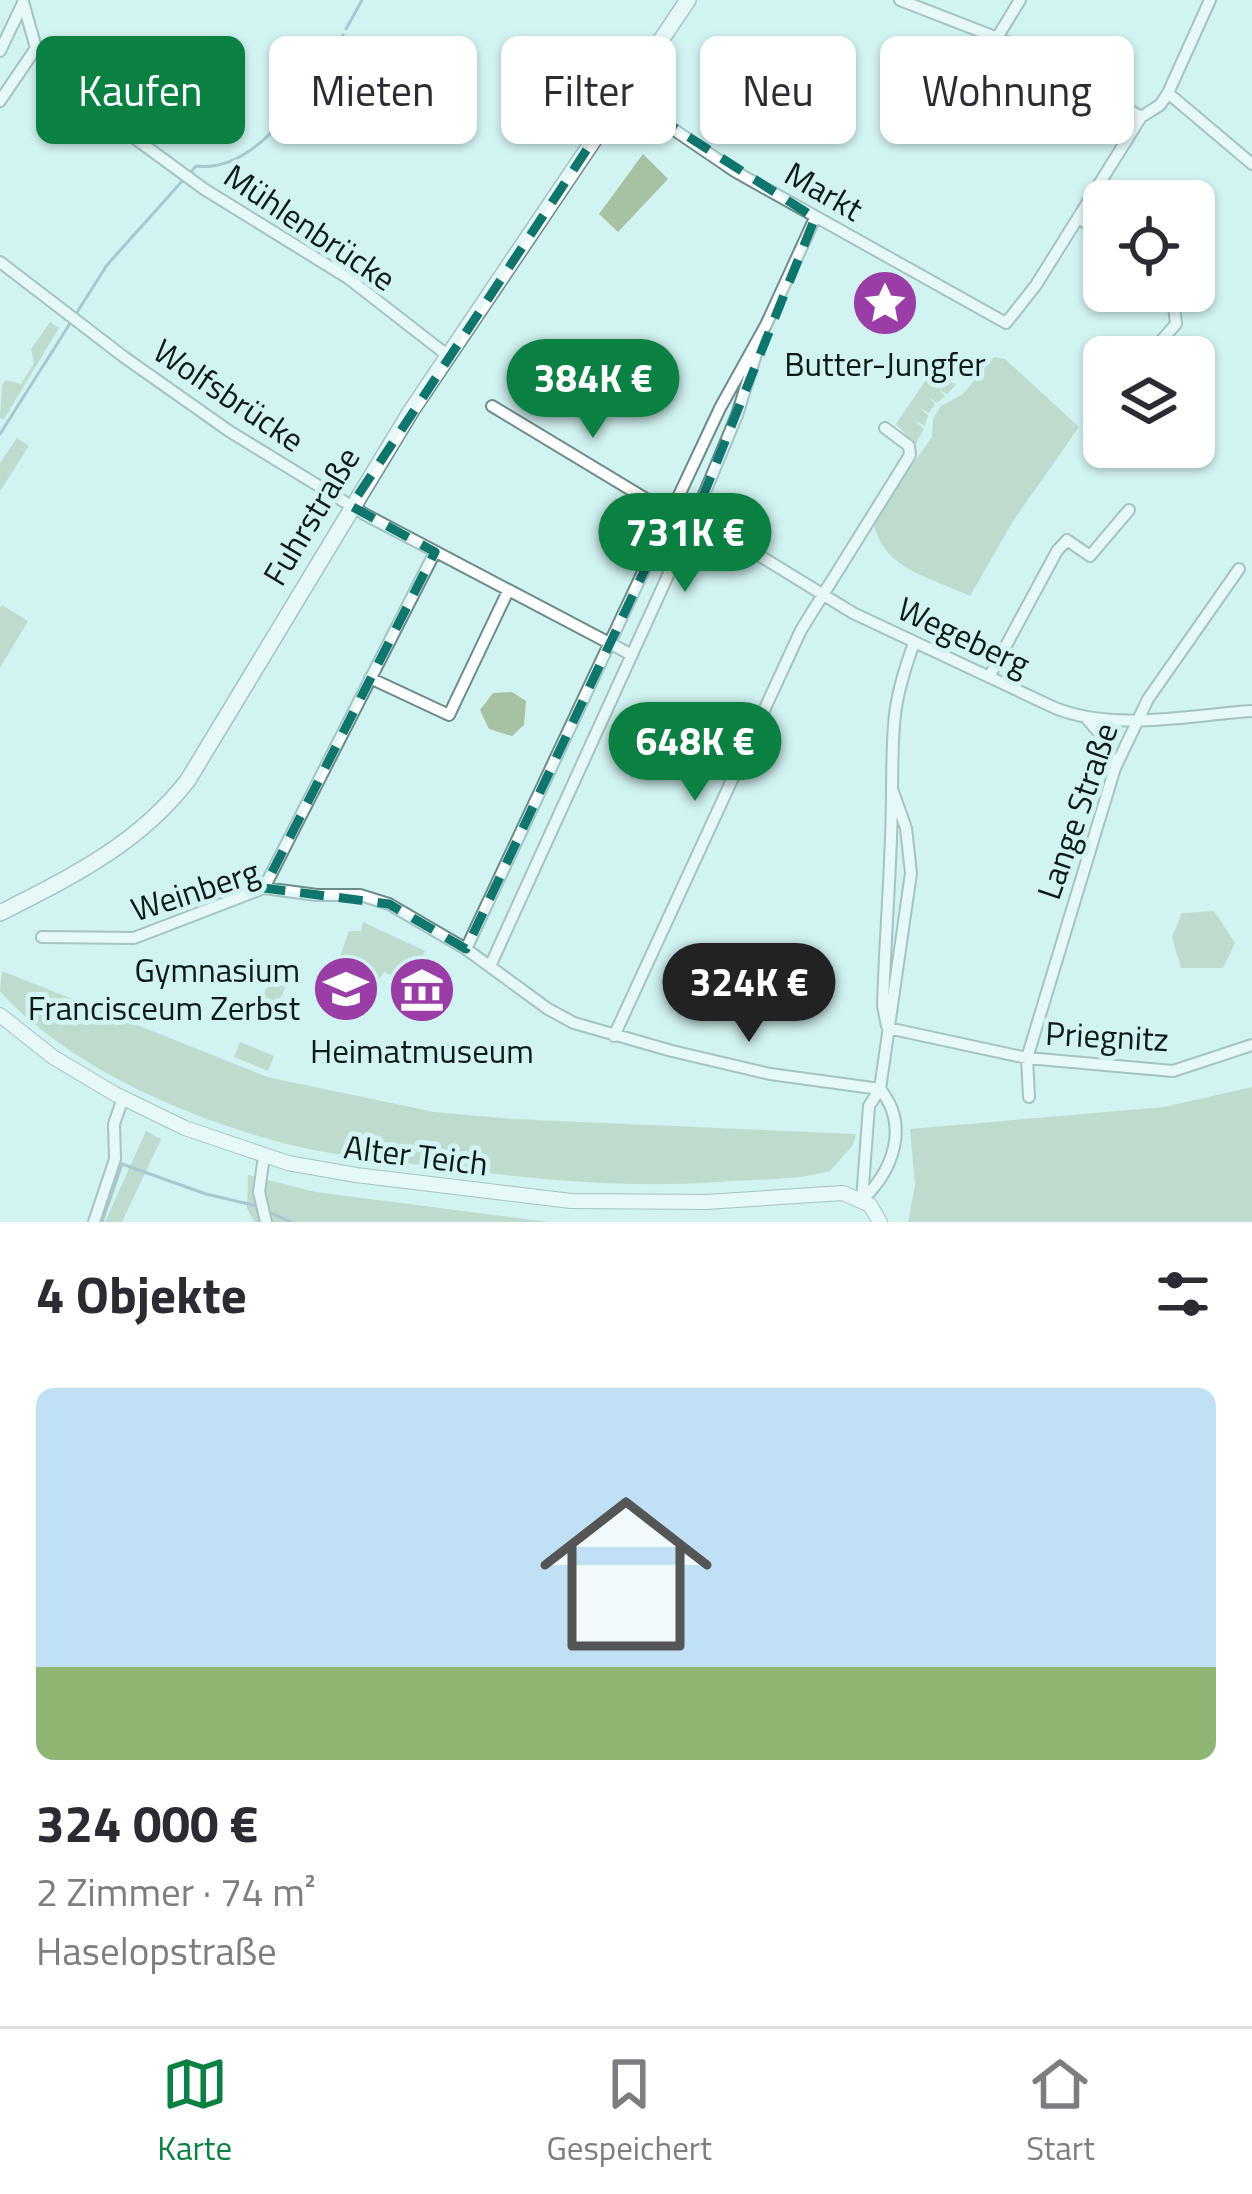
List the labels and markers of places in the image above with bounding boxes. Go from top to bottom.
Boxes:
place icon: Butter-Jungfer [850,268,920,338]
pin: 384K € [495,339,691,441]
place label: Butter-Jungfer [784,339,986,389]
pin: 731K € [587,493,783,595]
pin: 648K € [597,702,793,804]
pin: 324K € [651,943,847,1045]
place label: Gymnasium Francisceum Zerbst [28,945,300,1033]
school or university icon: Gymnasium Francisceum Zerbst [311,954,381,1024]
museum icon: Heimatmuseum [387,955,457,1025]
place label: Heimatmuseum [310,1026,534,1076]

